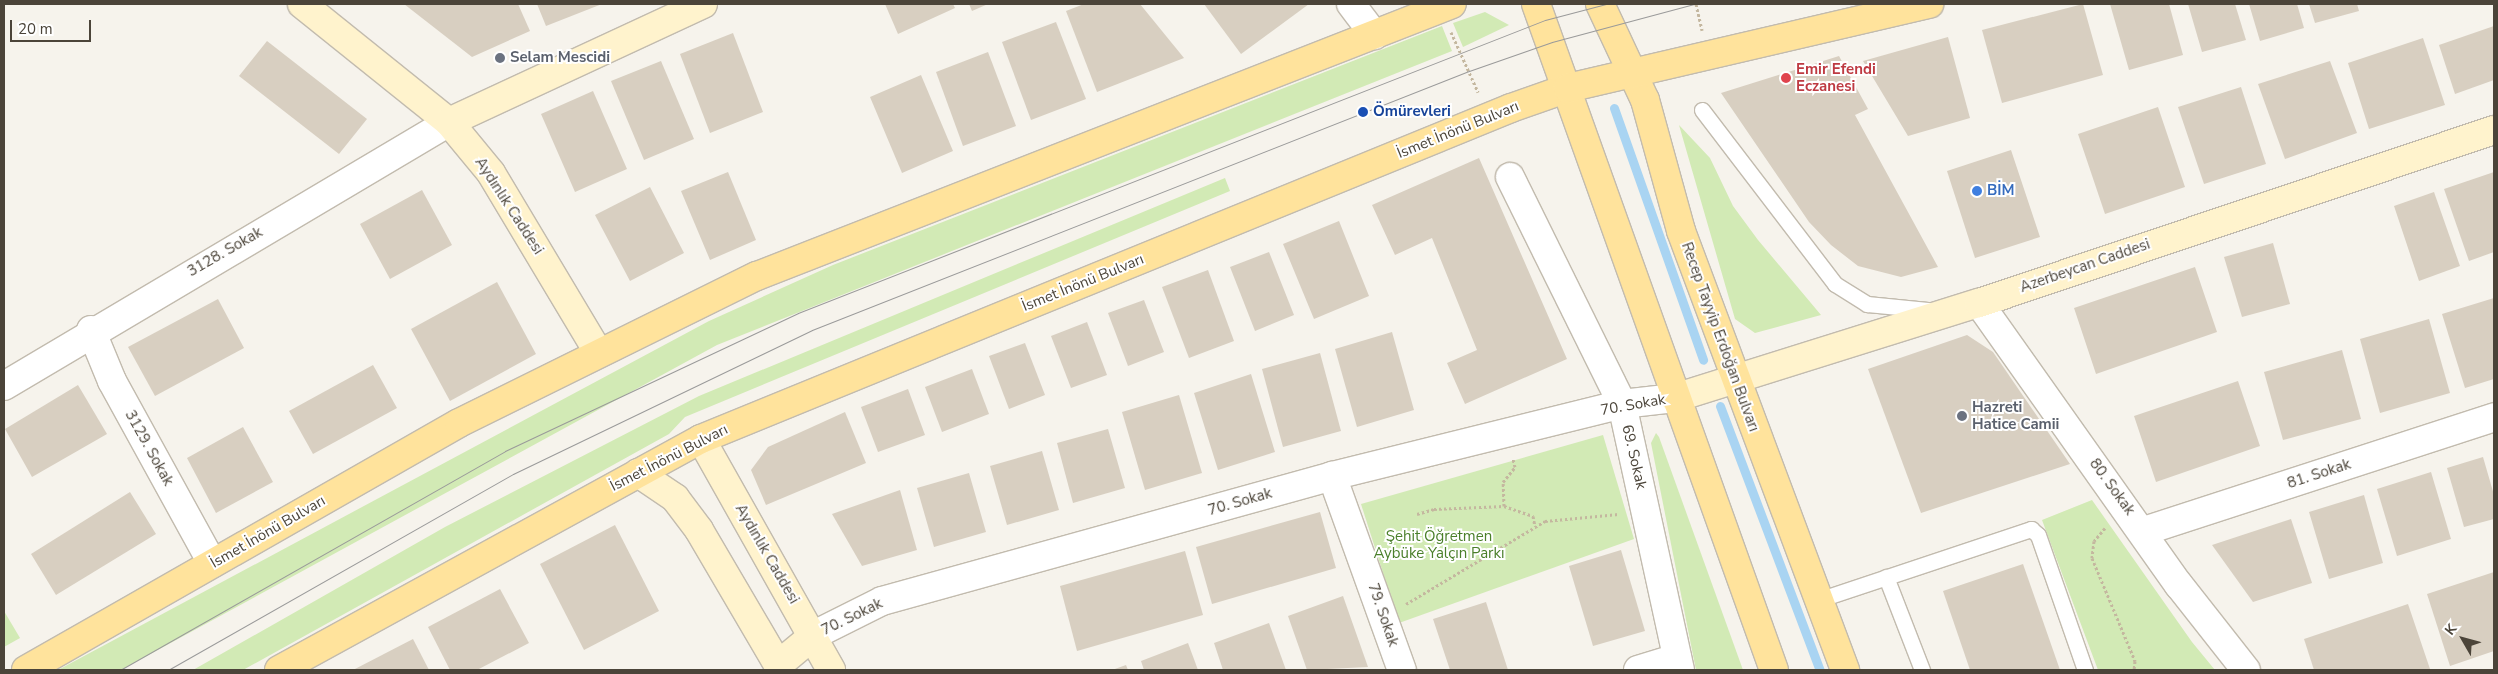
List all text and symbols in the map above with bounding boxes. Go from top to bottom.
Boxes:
scale bar [12,10,94,42]
text: 20 m [18,19,53,39]
place label: Selam Mescidi [510,49,610,67]
marker: Selam Mescidi [494,52,506,64]
place label: Emir Efendi Eczanesi [1796,60,1876,95]
marker: Emir Efendi Eczanesi [1780,72,1792,84]
street label: İsmet İnönü Bulvarı [1395,97,1521,163]
place label: Ömürevleri [1373,103,1451,121]
marker: Ömürevleri [1357,106,1369,118]
street label: Aydınlık Caddesi [471,154,547,258]
place label: BİM [1987,182,2015,200]
marker: BİM [1971,185,1983,197]
street label: 3128. Sokak [184,223,266,281]
street label: Azerbeycan Caddesi [2018,235,2152,297]
street label: Recep Tayyip Erdoğan Bulvarı [1677,240,1763,434]
street label: İsmet İnönü Bulvarı [1020,250,1146,316]
street label: 70. Sokak [1599,390,1667,420]
place label: Hazreti Hatice Camii [1972,398,2059,433]
street label: 3129. Sokak [121,407,177,489]
marker: Hazreti Hatice Camii [1956,410,1968,422]
street label: İsmet İnönü Bulvarı [607,421,731,495]
street label: 69. Sokak [1618,423,1650,491]
street label: 80. Sokak [2085,455,2139,519]
street label: 81. Sokak [2285,455,2353,493]
street label: 70. Sokak [1206,484,1274,520]
street label: İsmet İnönü Bulvarı [207,492,329,572]
street label: Aydınlık Caddesi [731,501,803,607]
park label: Şehit Öğretmen Aybüke Yalçın Parkı [1374,527,1504,562]
street label: 79. Sokak [1364,581,1402,649]
street label: 70. Sokak [819,595,885,639]
north arrow [2438,614,2488,664]
text: K [2440,620,2461,639]

